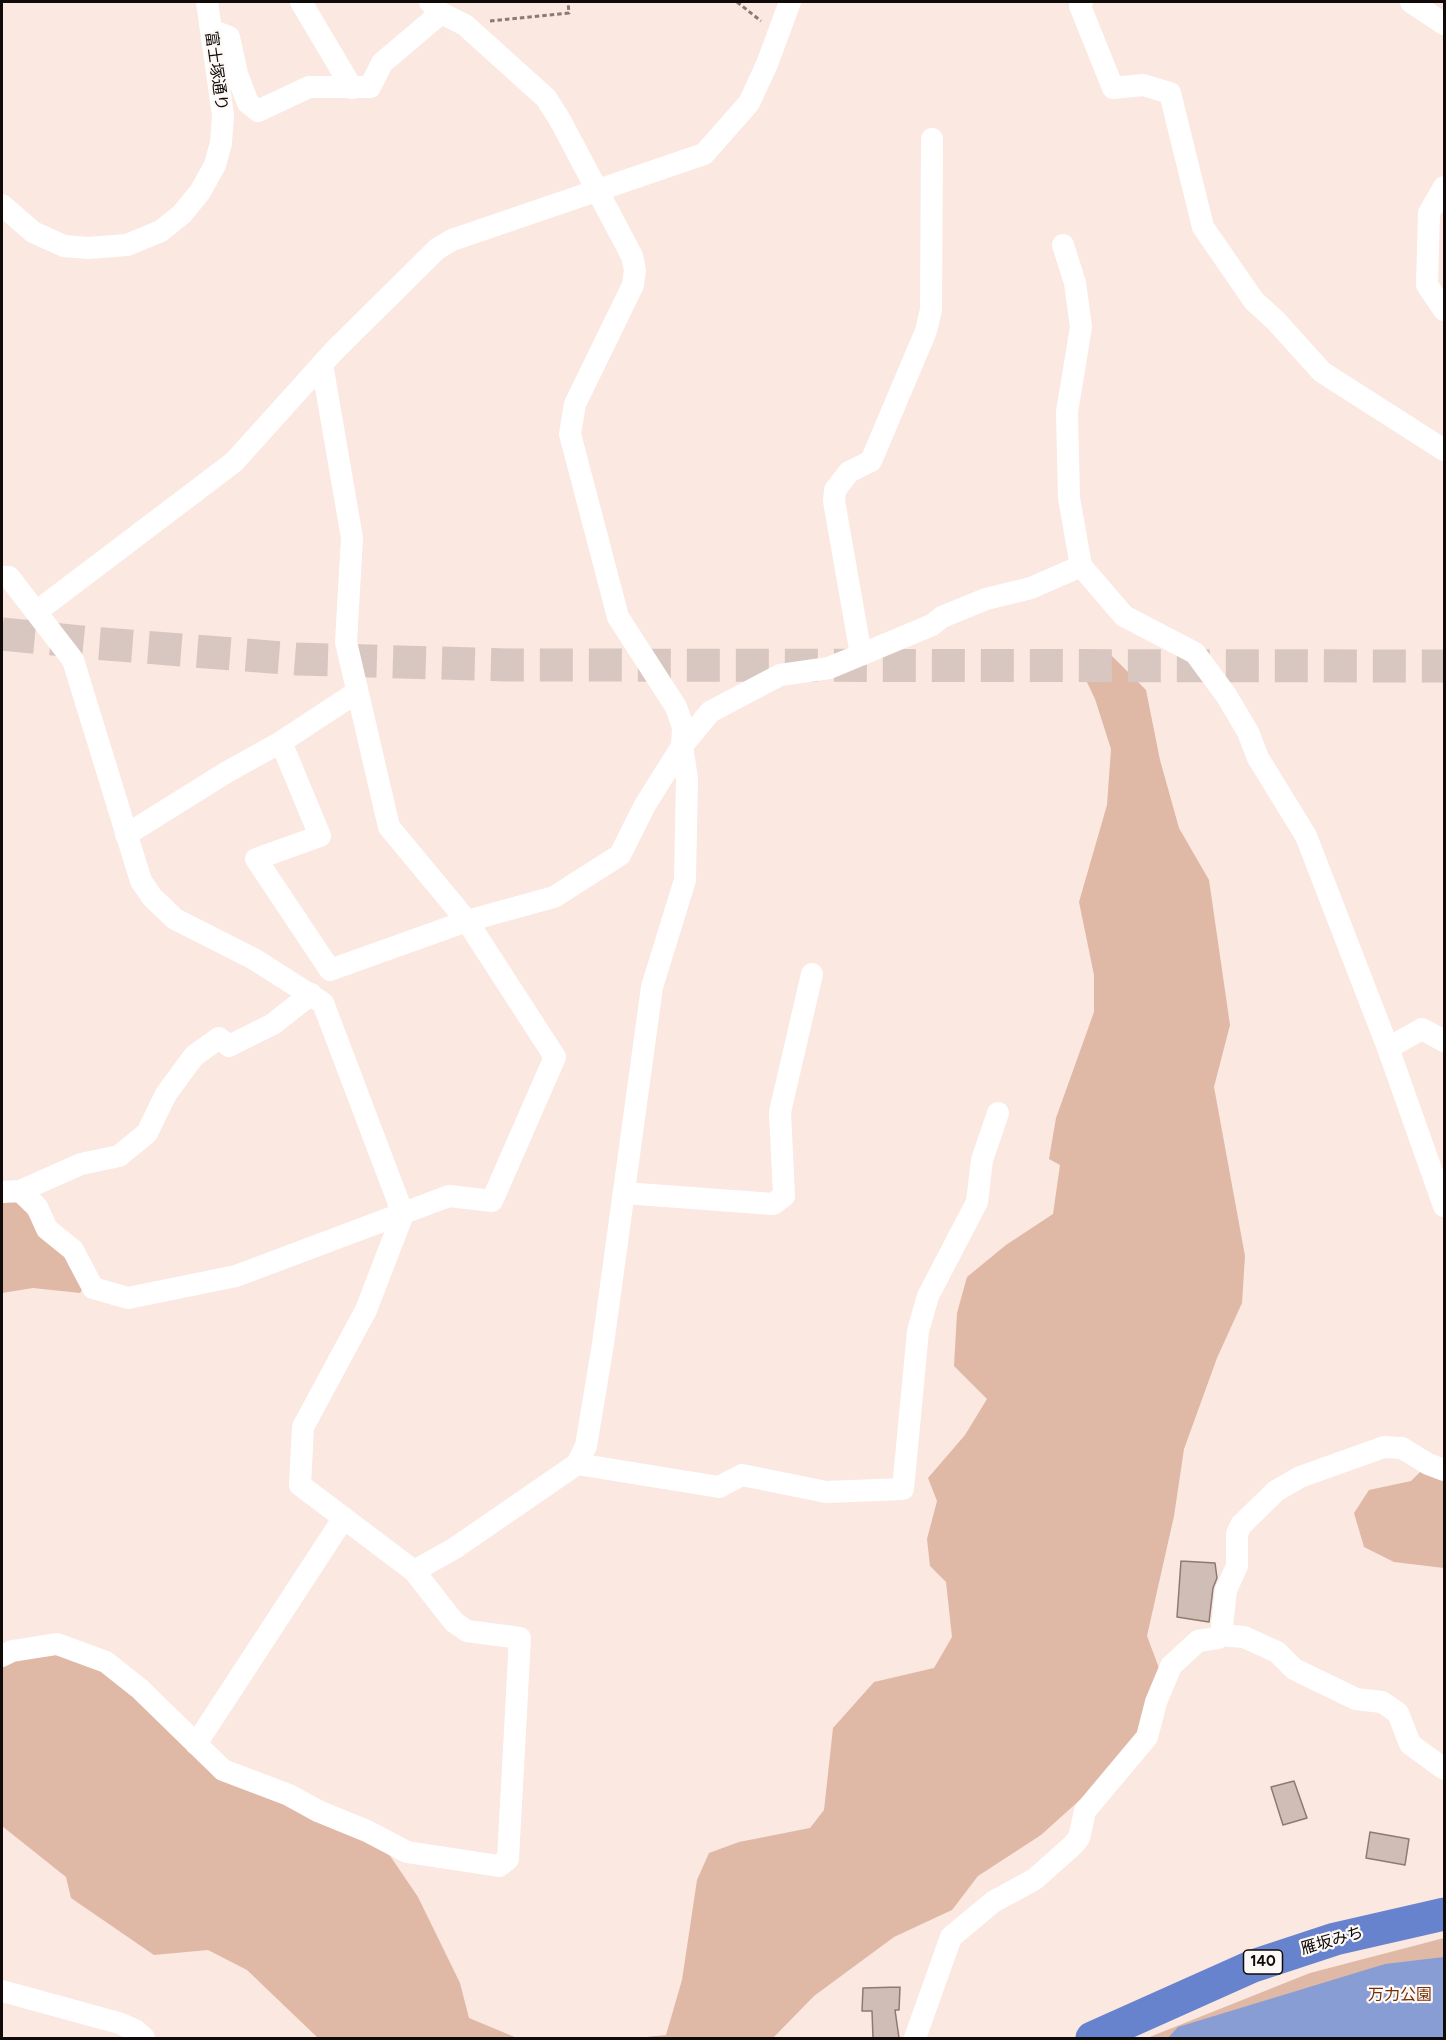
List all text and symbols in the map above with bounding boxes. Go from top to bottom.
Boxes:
street label: 富士塚通り [201,30,231,112]
street label: 雁坂みち [1299,1923,1365,1959]
road number: 140 [1244,1950,1282,1974]
park label: 万力公園 [1368,1985,1432,2005]

